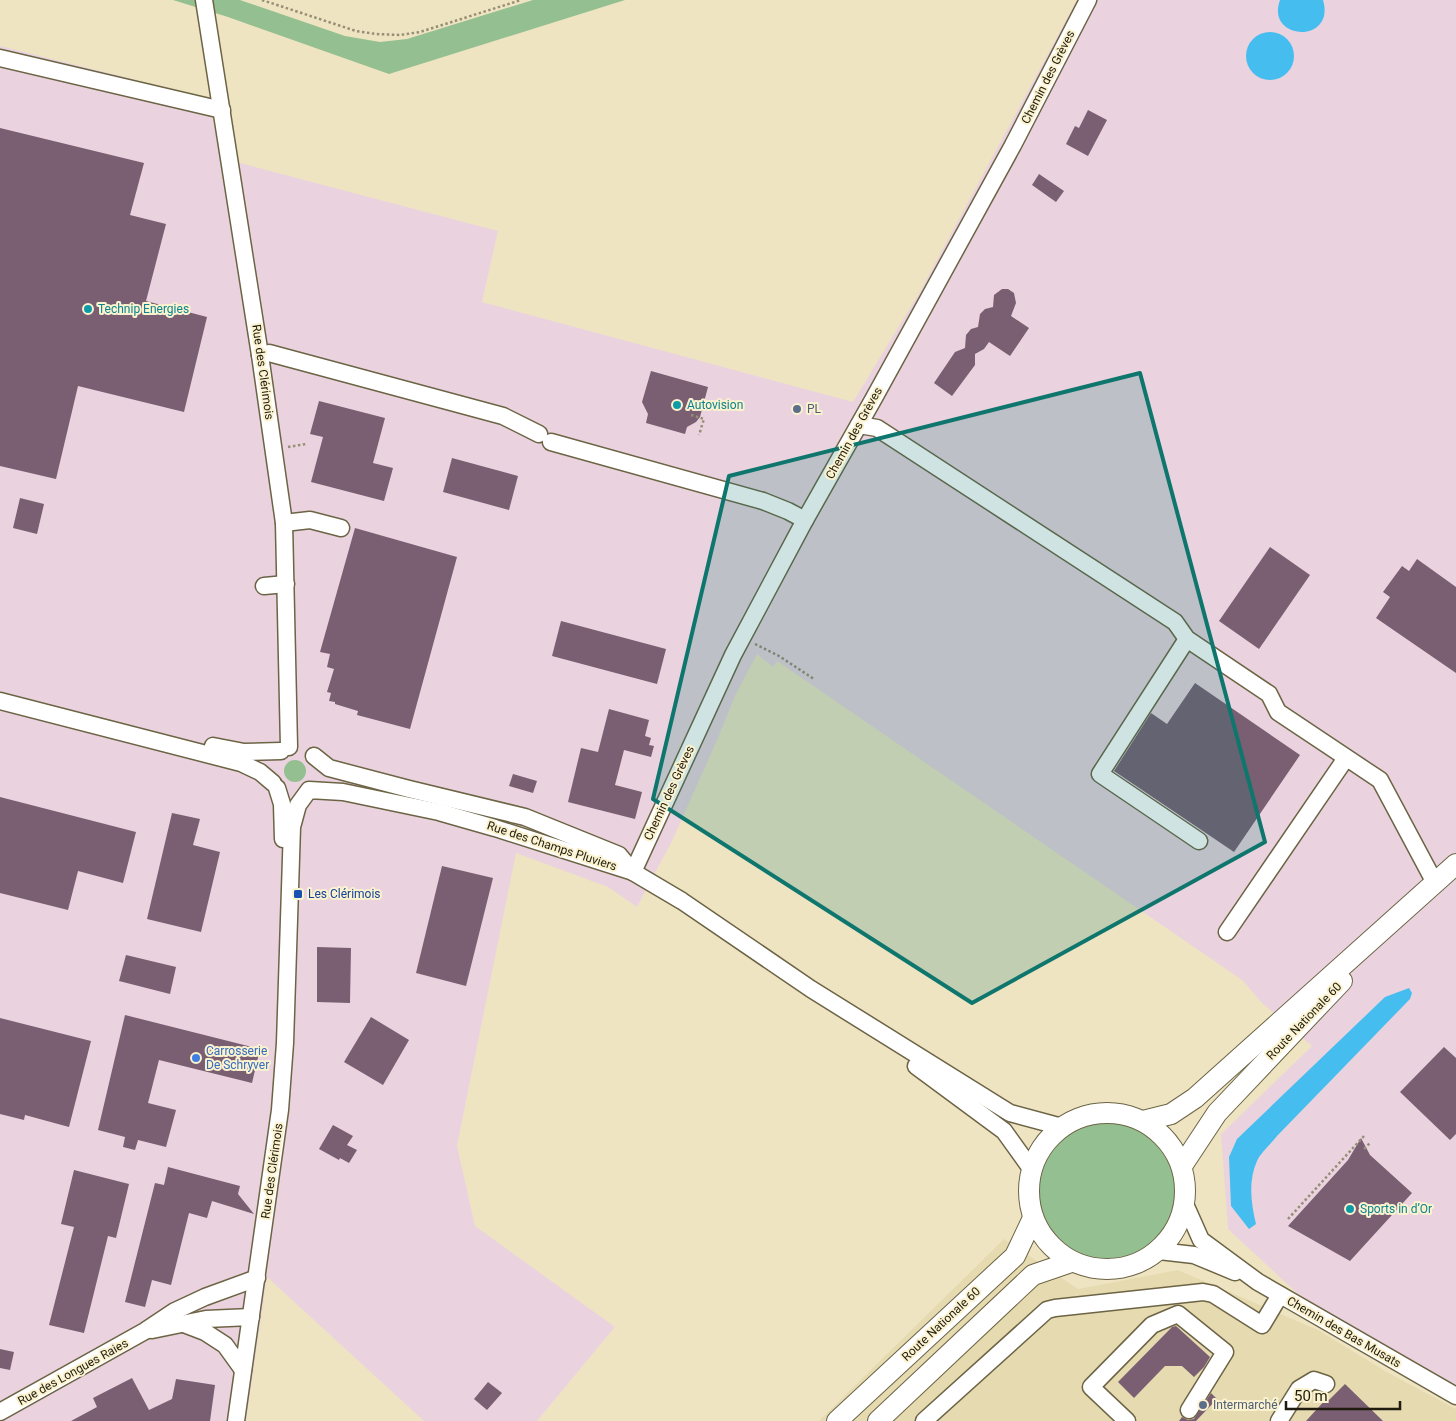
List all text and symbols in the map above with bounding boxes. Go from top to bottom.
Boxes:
street label: Chemin des Grèves [1018,28,1078,126]
place label: Technip Energies [98,302,189,316]
marker: Technip Energies [82,303,94,315]
street label: Rue des Clérimois [249,323,277,421]
street label: Chemin des Grèves [823,385,885,481]
place label: Autovision [687,398,743,412]
marker: Autovision [671,399,683,411]
place label: PL [807,402,822,416]
marker: PL [791,403,803,415]
street label: Chemin des Grèves [641,743,697,843]
street label: Rue des Champs Pluviers [485,818,619,874]
place label: Les Clérimois [308,887,381,901]
marker: Les Clérimois [292,888,304,900]
street label: Route Nationale 60 [1264,979,1345,1062]
place label: Carrosserie De Schryver [206,1044,269,1072]
marker: Carrosserie De Schryver [190,1052,202,1064]
street label: Rue des Clérimois [258,1122,286,1220]
place label: Sports in d’Or [1360,1202,1432,1216]
marker: Sports in d’Or [1344,1203,1356,1215]
street label: Route Nationale 60 [899,1284,983,1364]
street label: Chemin des Bas Musats [1285,1294,1403,1370]
street label: Rue des Longues Raies [15,1336,131,1408]
scale bar [1286,1378,1400,1410]
text: 50 m [1294,1387,1328,1405]
place label: Intermarché [1213,1398,1278,1412]
marker: Intermarché [1197,1399,1209,1411]

